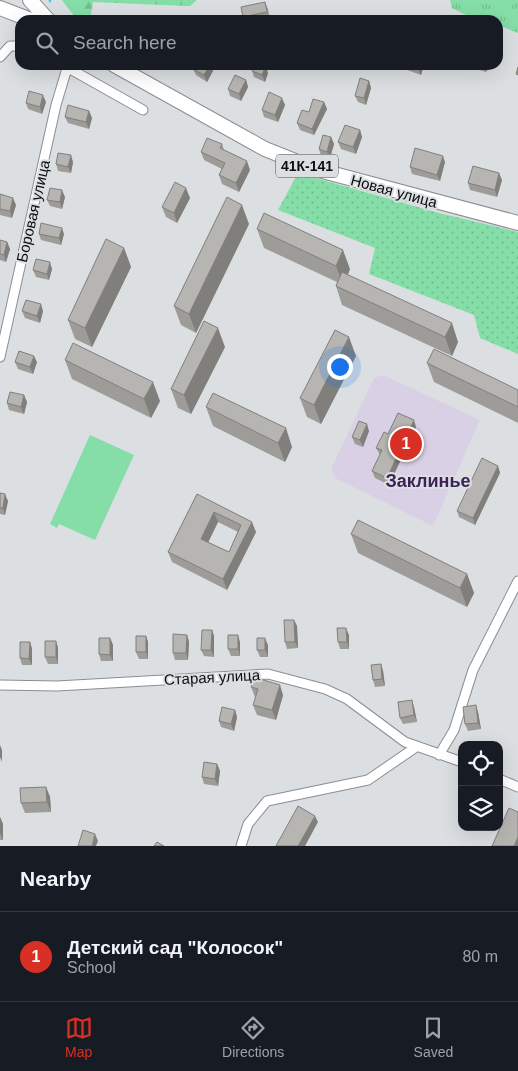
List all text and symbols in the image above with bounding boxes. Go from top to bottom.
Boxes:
search box [15,15,503,70]
icon: search [33,29,61,57]
text: Search here [73,32,177,53]
road number: 41К-141 [276,154,338,178]
street label: Боровая улица [13,158,53,264]
street label: Новая улица [349,171,440,211]
your location [327,354,353,380]
pin: 1 [390,425,422,463]
district label: Заклинье [386,471,470,491]
street label: Старая улица [164,666,261,688]
map controls [458,741,503,831]
button: locate [458,741,503,786]
button: layers [458,786,503,831]
text: Nearby [20,867,91,890]
text: Детский сад "Колосок" [67,937,283,958]
text: 1 [32,948,40,965]
text: 80 m [462,948,498,965]
text: School [67,959,116,976]
tab: Map [65,1014,93,1060]
tab: Directions [222,1014,284,1060]
tab: Saved [414,1014,453,1060]

